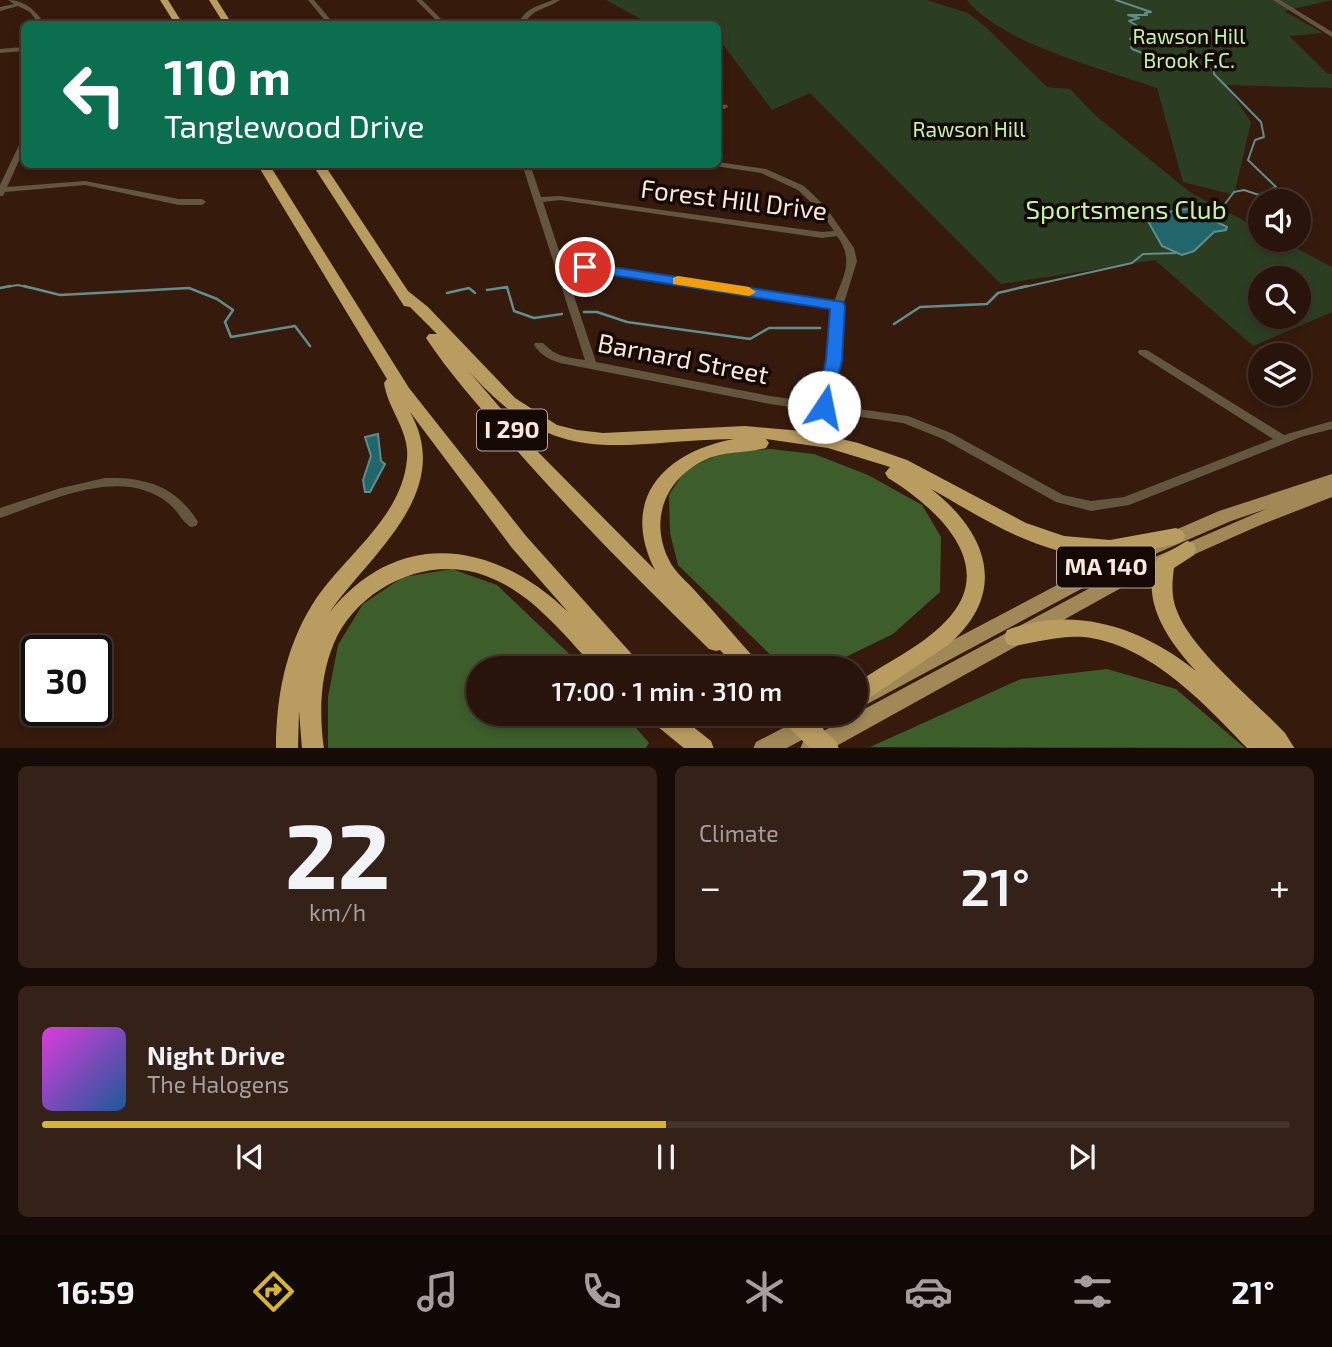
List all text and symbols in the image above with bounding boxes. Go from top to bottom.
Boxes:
park label: Rawson Hill Brook F.C. [1132,23,1246,72]
text: 110 m [164,46,291,105]
icon: left [49,49,140,140]
text: Tanglewood Drive [164,106,424,144]
park label: Rawson Hill [912,116,1026,141]
street label: Forest Hill Drive [639,172,829,225]
map controls [1248,189,1311,406]
button: sound [1248,189,1311,252]
park label: Sportsmens Club [1025,193,1227,224]
pin [555,237,615,297]
icon: arrive [566,248,604,286]
button: search [1248,266,1311,329]
street label: Barnard Street [595,326,771,389]
button: layers [1248,343,1311,406]
position arrow [787,370,861,444]
road number: I 290 [477,410,547,450]
road number: MA 140 [1057,546,1155,588]
speed limit sign: 30 [21,635,112,726]
text: 17:00 · 1 min · 310 m [552,675,782,706]
text: 22 [285,798,390,907]
text: Climate [699,819,779,847]
text: 21° [960,854,1030,916]
text: − [699,863,721,909]
text: + [1269,863,1290,909]
text: km/h [309,898,366,926]
text: Night Drive [147,1039,285,1070]
text: The Halogens [147,1070,289,1098]
icon: previous [231,1138,269,1176]
icon: pause [647,1138,685,1176]
icon: next [1063,1138,1101,1176]
icon: directions [249,1267,298,1316]
icon: music [413,1267,462,1316]
icon: phone [577,1267,626,1316]
icon: climate [740,1267,789,1316]
icon: car [904,1267,953,1316]
icon: filters [1068,1267,1117,1316]
text: 16:59 [57,1272,135,1310]
text: 21° [1231,1272,1275,1310]

